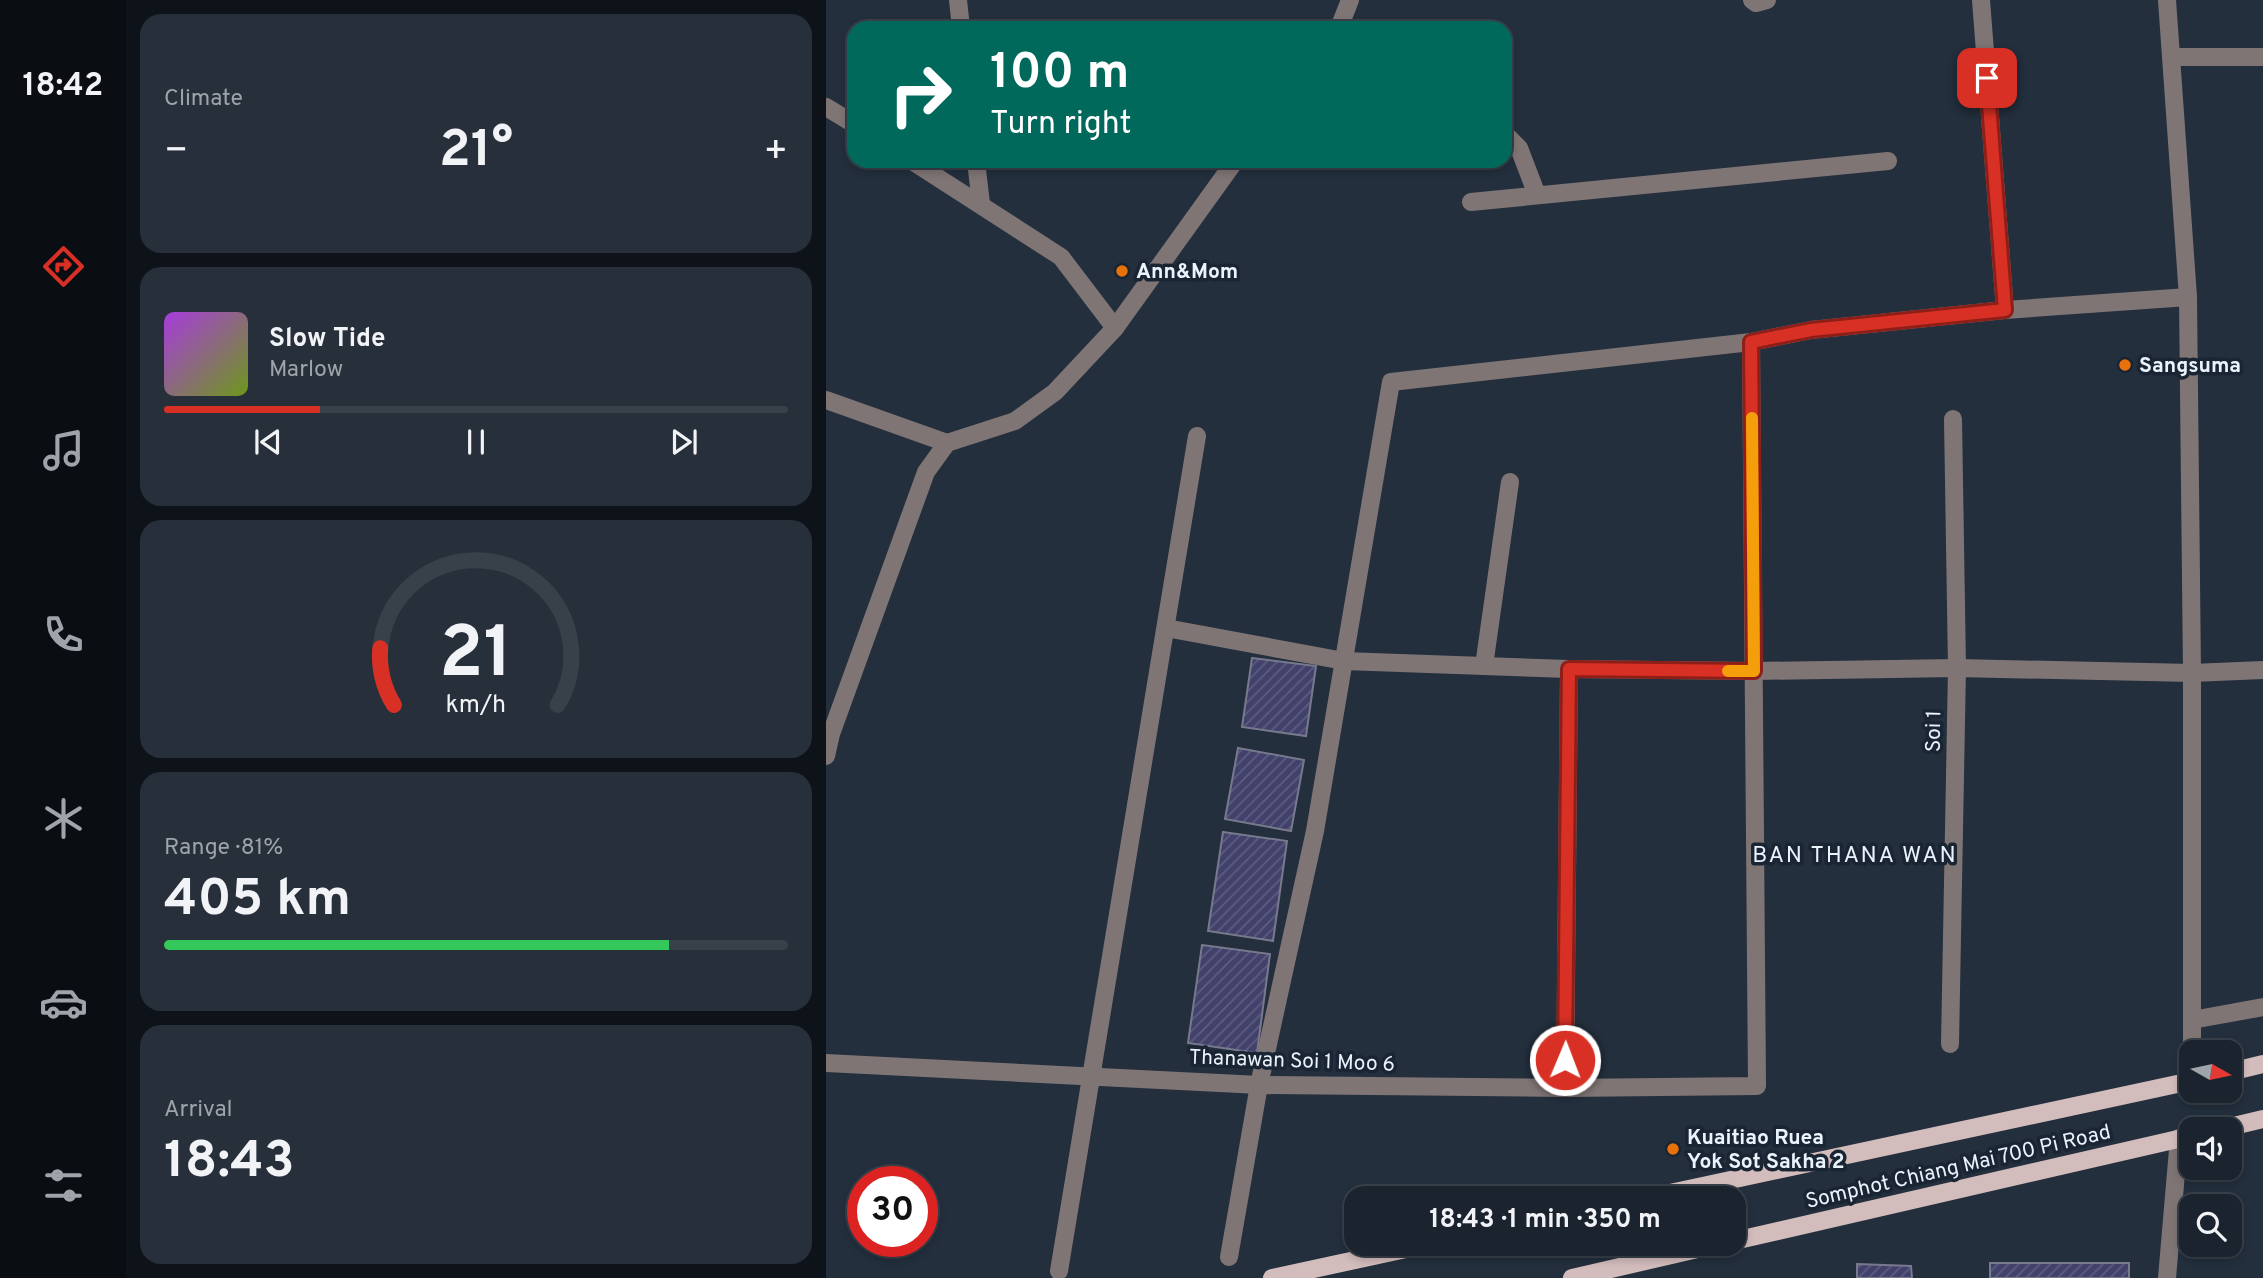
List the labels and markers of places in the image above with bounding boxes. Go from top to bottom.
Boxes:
pin [1957,48,2017,108]
place label: Ann&Mom [1136,259,1238,286]
marker: Ann&Mom [1114,263,1130,279]
place label: Sangsuma [2139,353,2241,380]
marker: Sangsuma [2117,357,2133,373]
place label: Kuaitiao Ruea Yok Sot Sakha 2 [1687,1125,1845,1176]
marker: Kuaitiao Ruea Yok Sot Sakha 2 [1665,1141,1681,1157]

